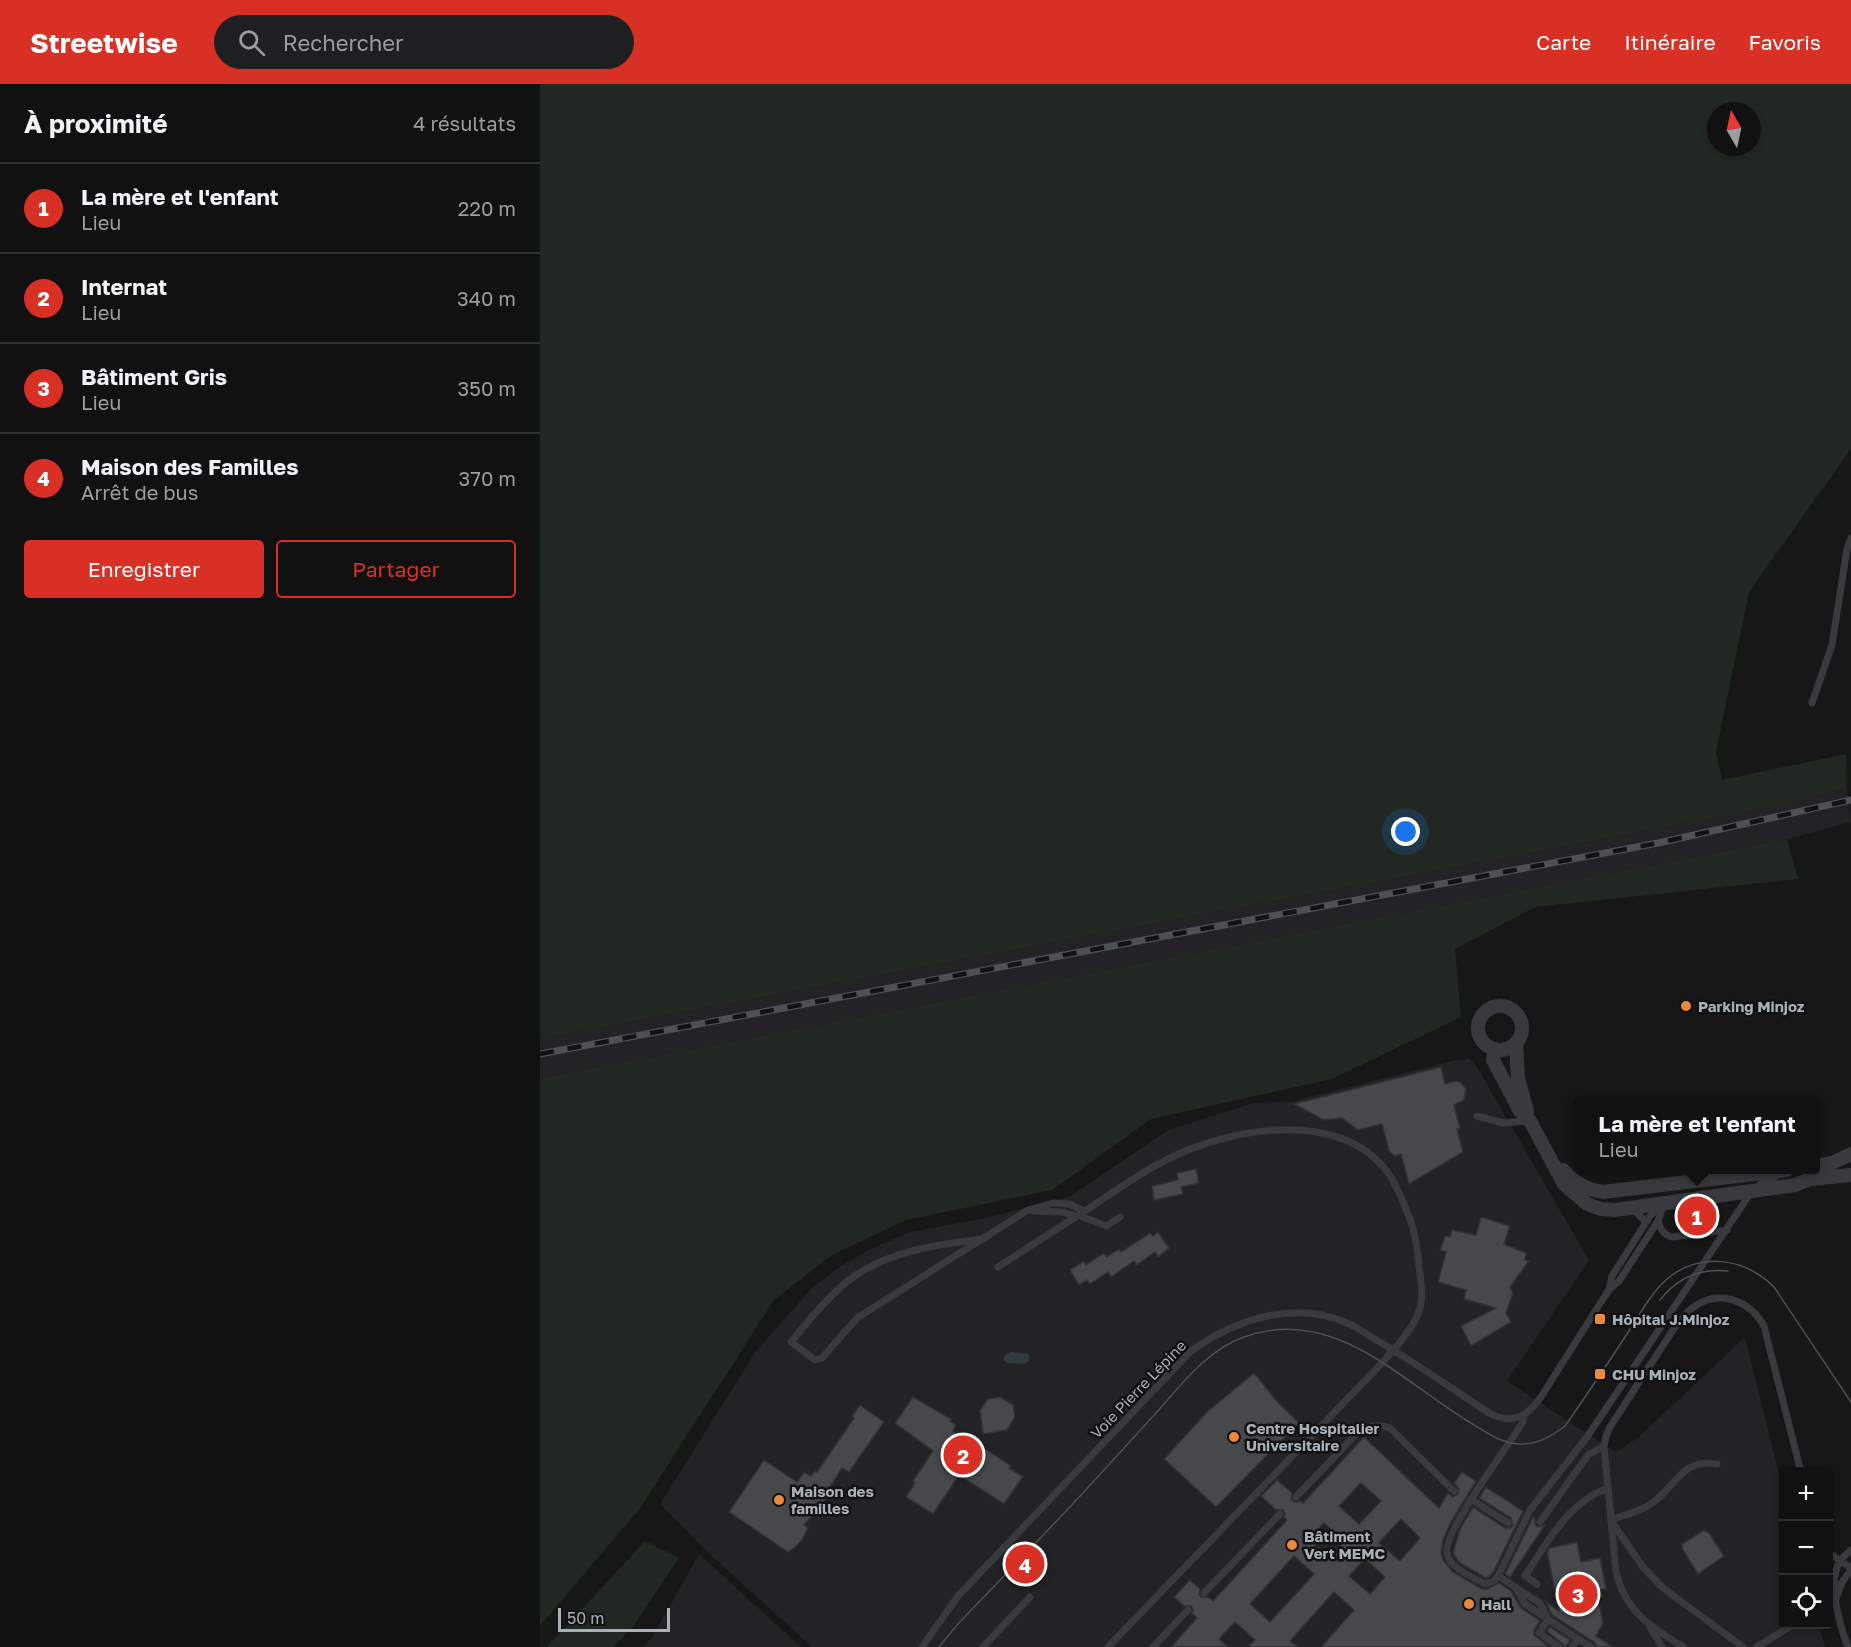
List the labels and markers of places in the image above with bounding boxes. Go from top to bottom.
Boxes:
place label: Parking Minjoz [1698,997,1805,1015]
marker: Parking Minjoz [1679,999,1693,1013]
pin: 1 [1678,1194,1716,1238]
place label: Hôpital J.Minjoz [1612,1310,1730,1328]
marker: Hôpital J.Minjoz [1593,1312,1607,1326]
place label: CHU Minjoz [1612,1365,1696,1383]
marker: CHU Minjoz [1593,1367,1607,1381]
place label: Centre Hospitalier Universitaire [1246,1419,1380,1454]
marker: Centre Hospitalier Universitaire [1227,1430,1241,1444]
pin: 2 [944,1432,982,1478]
place label: Maison des familles [791,1482,874,1517]
marker: Maison des familles [772,1493,786,1507]
place label: Bâtiment Vert MEMC [1304,1527,1386,1562]
marker: Bâtiment Vert MEMC [1285,1538,1299,1552]
pin: 4 [1006,1542,1044,1586]
pin: 3 [1558,1572,1598,1616]
place label: Hall [1481,1595,1511,1613]
marker: Hall [1462,1597,1476,1611]

